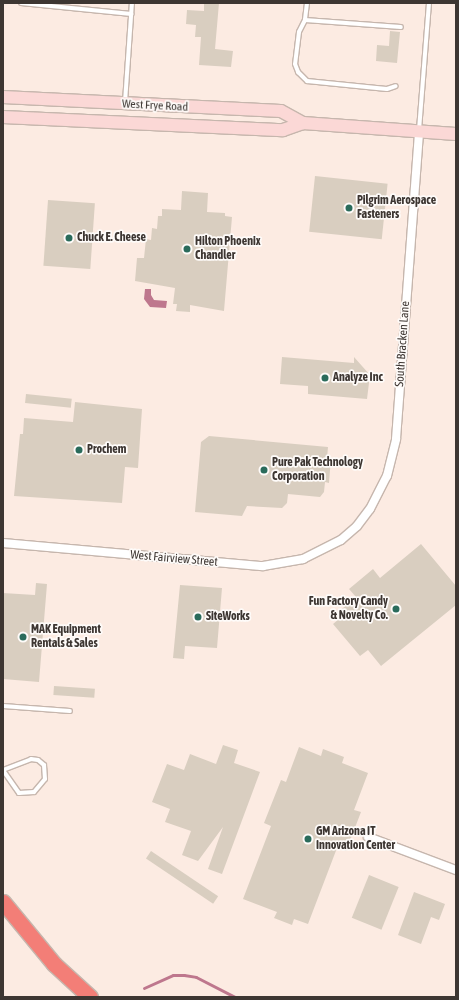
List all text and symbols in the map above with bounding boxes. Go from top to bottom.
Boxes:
street label: West Frye Road [122,97,188,115]
place label: Pilgrim Aerospace Fasteners [357,194,436,222]
marker: Pilgrim Aerospace Fasteners [344,203,354,213]
place label: Chuck E. Cheese [77,231,146,245]
marker: Chuck E. Cheese [64,233,74,243]
place label: Hilton Phoenix Chandler [195,235,261,263]
marker: Hilton Phoenix Chandler [182,244,192,254]
street label: South Bracken Lane [393,301,413,387]
place label: Analyze Inc [333,371,383,385]
marker: Analyze Inc [320,373,330,383]
place label: Prochem [87,443,126,457]
marker: Prochem [74,445,84,455]
place label: Pure Pak Technology Corporation [272,456,363,484]
marker: Pure Pak Technology Corporation [259,465,269,475]
street label: West Fairview Street [130,548,218,570]
place label: Fun Factory Candy & Novelty Co. [309,595,388,623]
marker: Fun Factory Candy & Novelty Co. [391,604,401,614]
place label: SiteWorks [206,610,250,624]
marker: SiteWorks [193,612,203,622]
place label: MAK Equipment Rentals & Sales [31,623,101,651]
marker: MAK Equipment Rentals & Sales [18,632,28,642]
place label: GM Arizona IT Innovation Center [316,825,395,853]
marker: GM Arizona IT Innovation Center [303,834,313,844]

